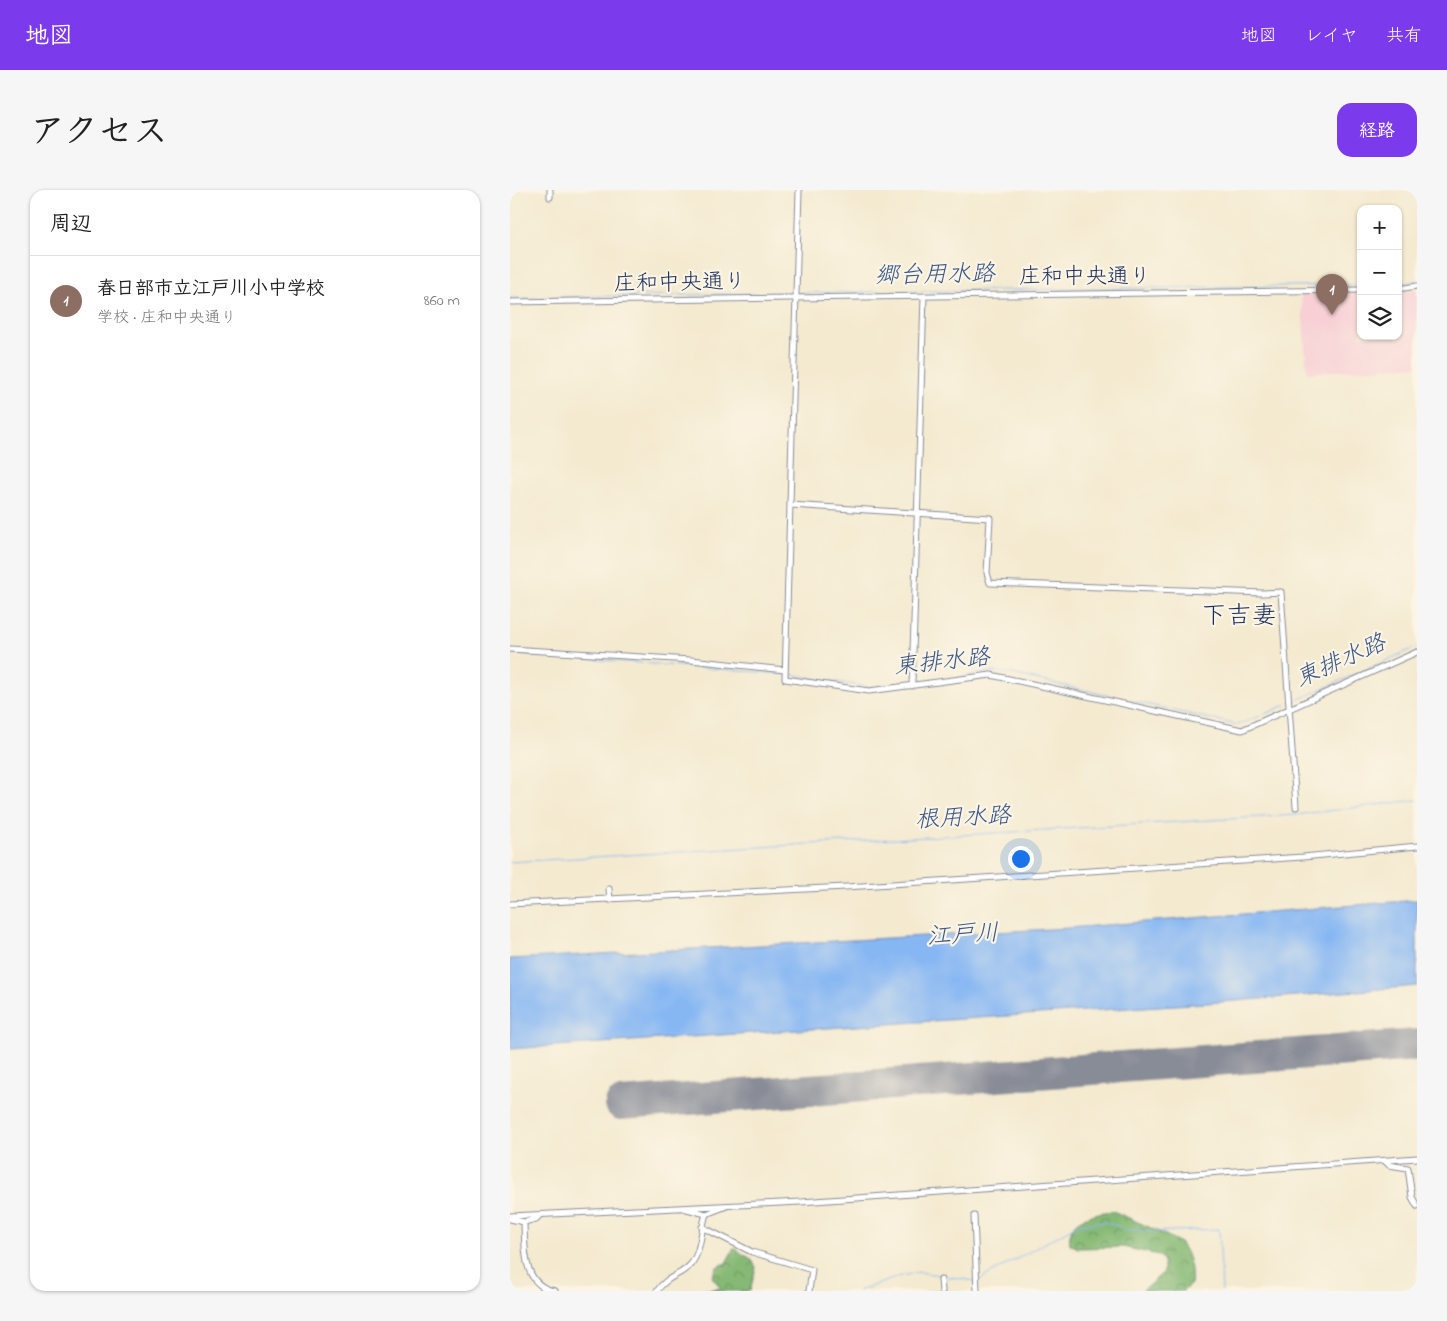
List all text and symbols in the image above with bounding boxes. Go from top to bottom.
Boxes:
text: 地図 [25,20,73,55]
text: 地図 [1241,24,1277,50]
text: レイヤ [1305,24,1358,50]
text: 共有 [1386,24,1422,50]
button: 経路 [1337,103,1417,157]
text: アクセス [30,108,168,159]
map controls [1357,205,1402,340]
button: + [1357,205,1402,250]
text: 周辺 [50,210,92,240]
button: − [1357,250,1402,295]
water label: 郷台用水路 [875,257,997,295]
street label: 庄和中央通り [1019,262,1151,294]
street label: 庄和中央通り [614,267,746,301]
pin: 1 [1316,274,1348,315]
text: 春日部市立江戸川小中学校 [97,276,325,303]
text: 1 [63,289,69,313]
text: 860 m [424,289,460,313]
button: layers [1357,295,1402,340]
text: 学校 · 庄和中央通り [97,306,236,330]
district label: 下吉妻 [1201,599,1277,635]
water label: 東排水路 [1290,626,1394,698]
water label: 東排水路 [892,640,994,685]
water label: 根用水路 [914,799,1014,839]
your location [1008,846,1034,872]
water label: 江戸川 [926,917,1000,955]

